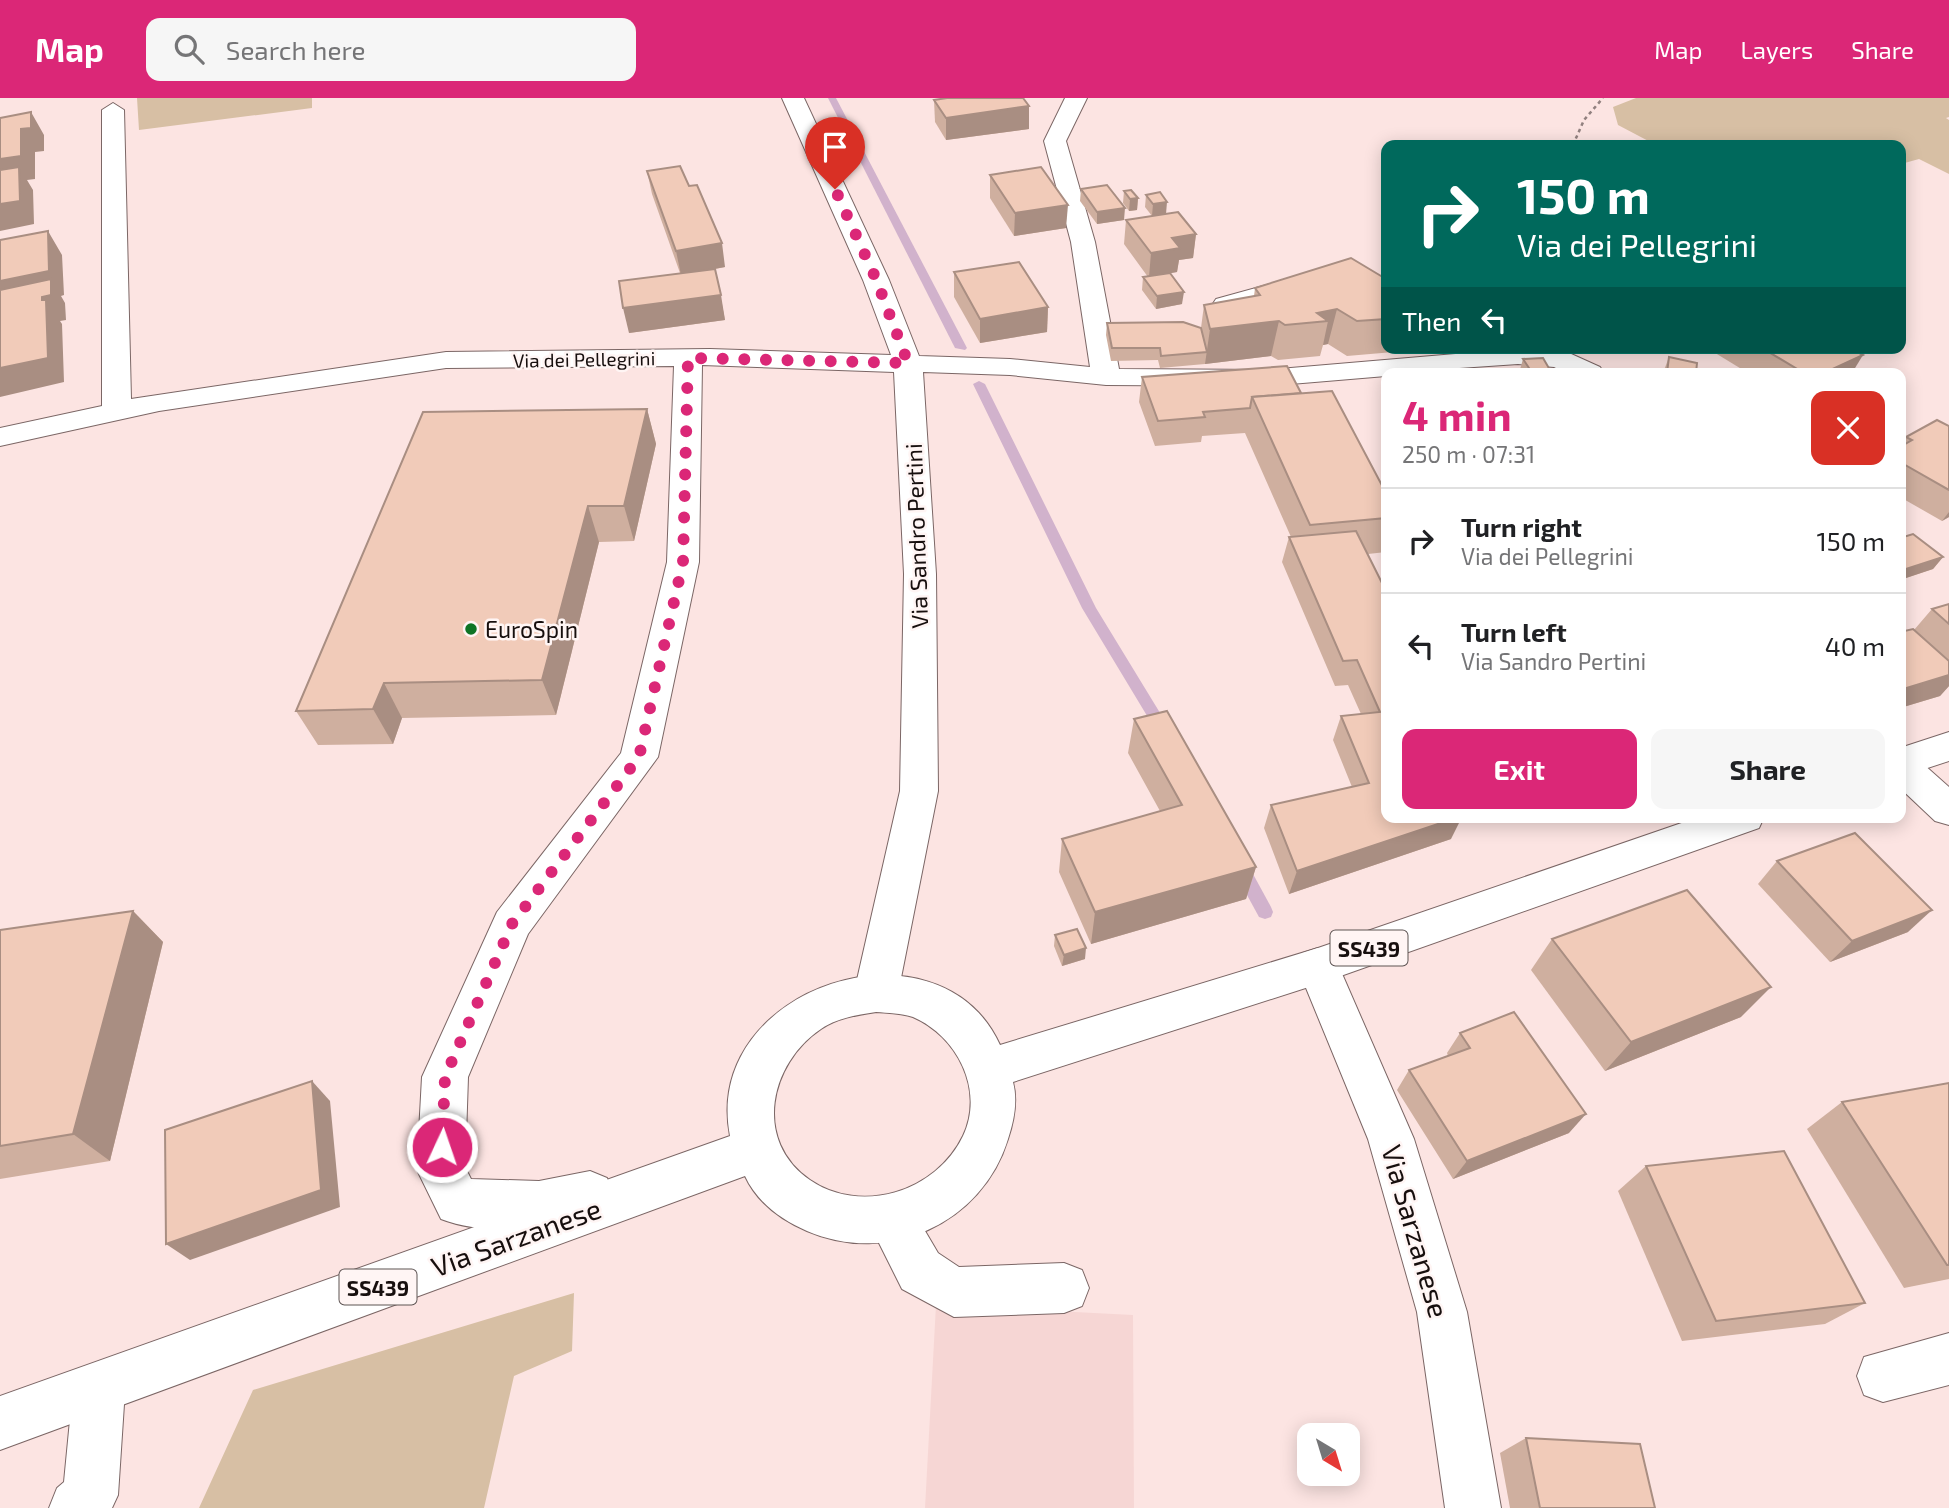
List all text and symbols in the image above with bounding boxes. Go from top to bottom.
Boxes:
search box [146,18,636,81]
text: Map [35,29,104,69]
icon: search [170,30,208,68]
text: Search here [226,34,365,65]
text: Map [1654,35,1702,64]
text: Layers [1740,35,1813,64]
text: Share [1851,35,1914,64]
pin [805,117,865,189]
icon: arrive [816,128,854,166]
text: 150 m [1517,165,1650,224]
icon: right [1402,168,1493,259]
text: Via dei Pellegrini [1517,225,1757,263]
icon: left [1475,301,1513,339]
text: Then [1402,305,1461,336]
street label: Via dei Pellegrini [513,346,655,372]
text: 4 min [1402,389,1512,439]
button: close [1811,391,1885,465]
text: 250 m · 07:31 [1402,440,1535,468]
street label: Via Sandro Pertini [899,443,933,629]
text: Turn right [1461,511,1582,542]
icon: right [1402,522,1440,560]
text: 150 m [1816,525,1885,556]
text: Via dei Pellegrini [1461,542,1633,570]
place label: EuroSpin [485,615,578,643]
text: Turn left [1461,616,1567,647]
marker: EuroSpin [463,621,479,637]
icon: left [1402,627,1440,665]
text: 40 m [1825,630,1885,661]
text: Via Sandro Pertini [1461,647,1646,675]
button: Exit [1402,729,1637,809]
button: Share [1651,729,1885,809]
road number: SS439 [1330,930,1408,966]
position arrow [405,1110,479,1184]
street label: Via Sarzanese [1375,1141,1457,1321]
street label: Via Sarzanese [426,1191,606,1283]
road number: SS439 [340,1270,416,1304]
north arrow [1297,1423,1360,1486]
map controls [1297,1423,1360,1486]

